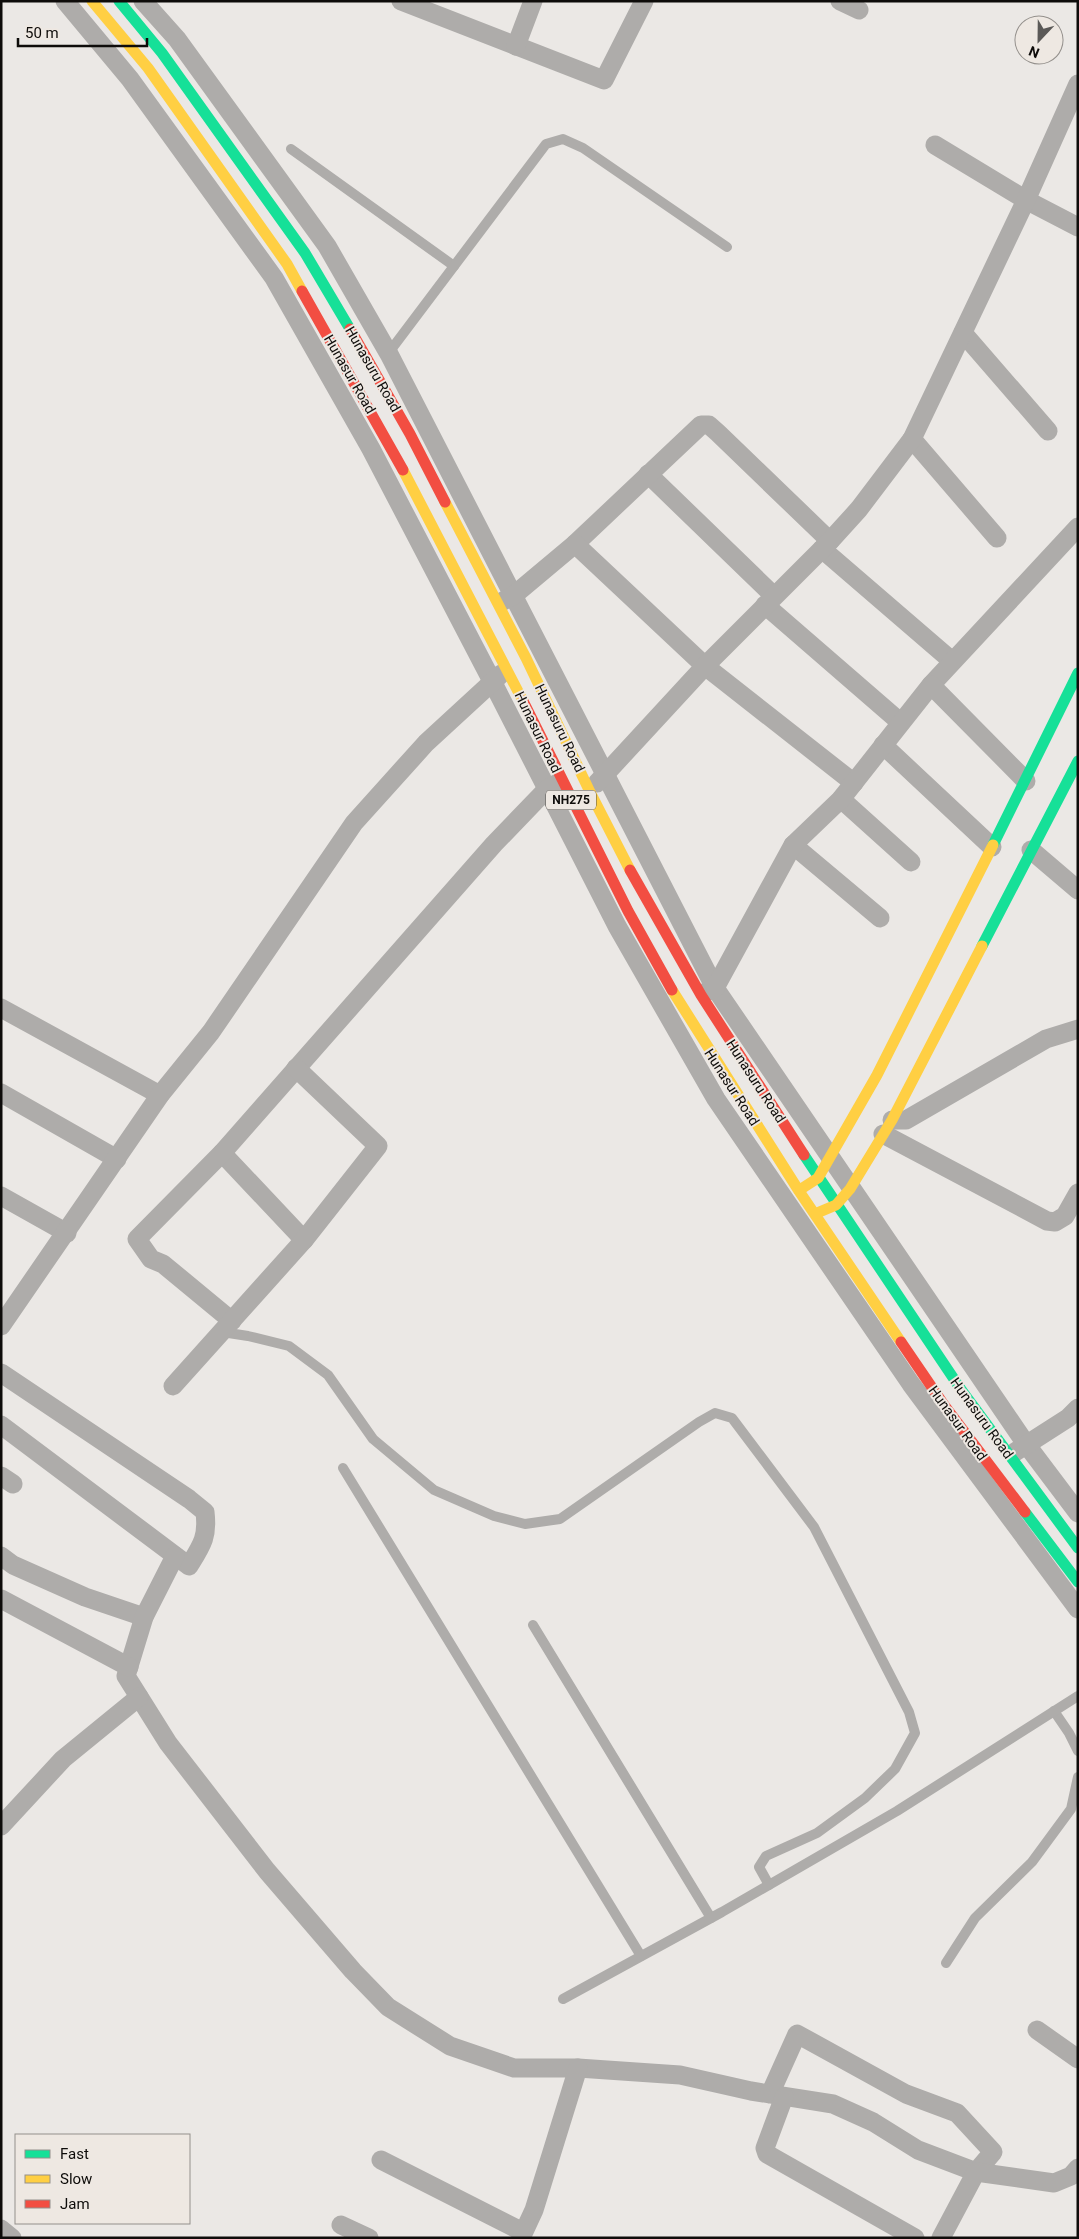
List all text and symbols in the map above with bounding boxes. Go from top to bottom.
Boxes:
scale bar [18,15,146,47]
north arrow [1014,15,1064,65]
text: 50 m [25,24,59,42]
text: N [1027,43,1042,61]
street label: Hunasuru Road [342,323,404,415]
street label: Hunasur Road [321,332,379,416]
street label: Hunasuru Road [532,681,588,775]
street label: Hunasur Road [511,689,565,775]
road number: NH275 [546,790,596,810]
street label: Hunasuru Road [723,1036,789,1126]
street label: Hunasur Road [701,1046,763,1128]
street label: Hunasuru Road [947,1374,1017,1462]
street label: Hunasur Road [926,1383,990,1463]
legend [15,2134,190,2224]
text: Fast [60,2145,89,2163]
text: Slow [60,2170,92,2188]
text: Jam [60,2195,90,2213]

